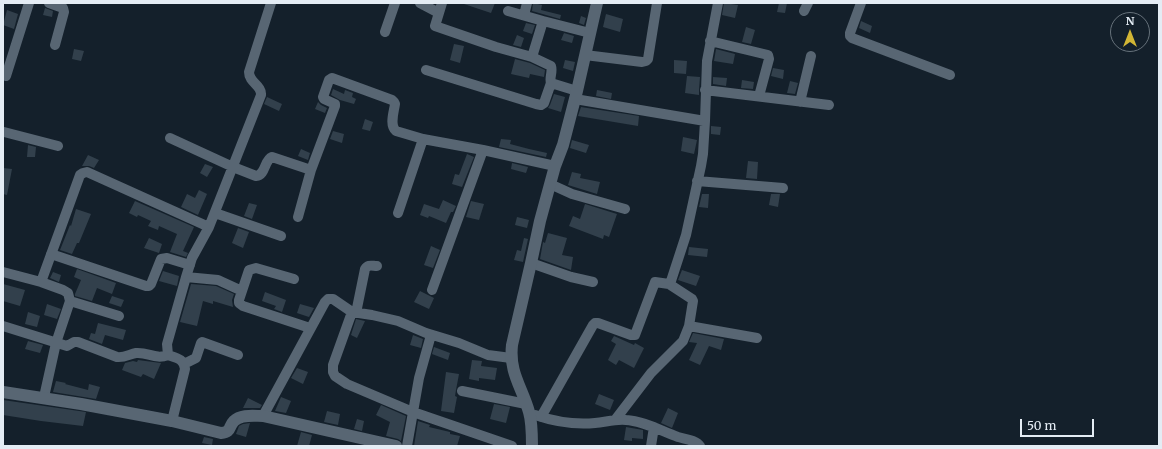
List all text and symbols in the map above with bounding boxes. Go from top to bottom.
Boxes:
north arrow [1110,12,1150,52]
text: N [1126,14,1134,28]
scale bar [1022,411,1096,437]
text: 50 m [1027,418,1056,433]

